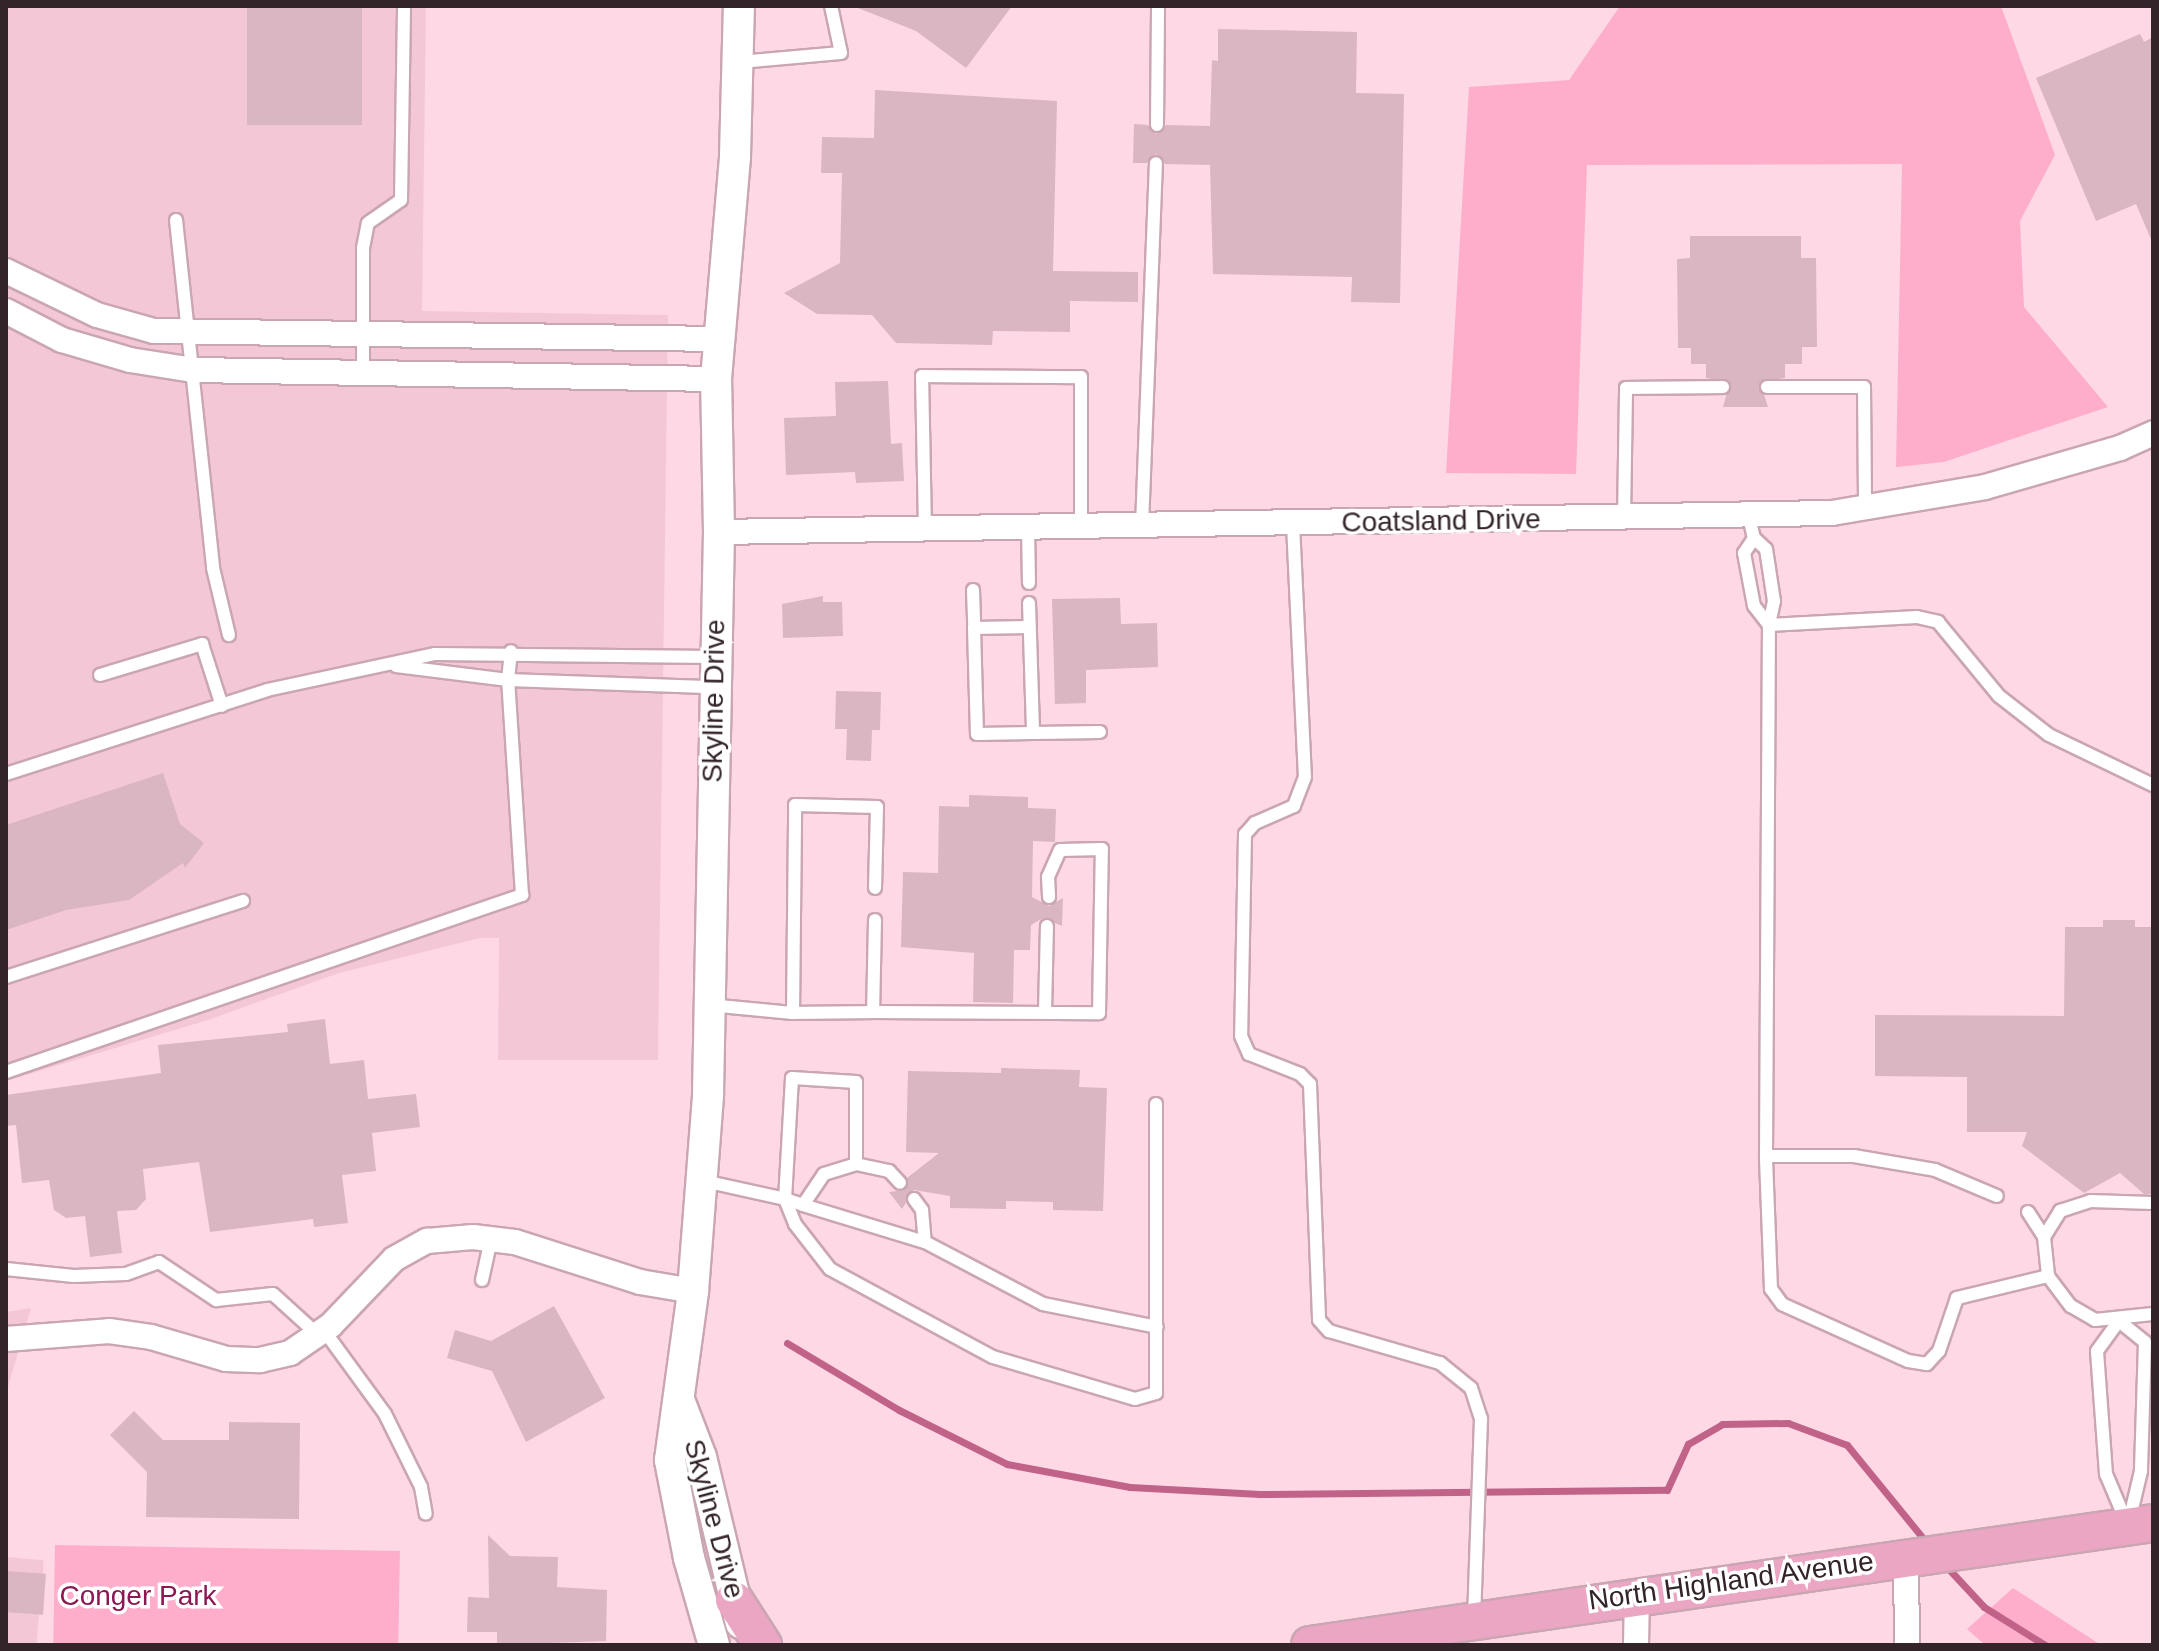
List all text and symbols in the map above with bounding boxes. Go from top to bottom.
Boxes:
street label: Coatsland Drive [1341,502,1541,540]
street label: Skyline Drive [696,619,732,783]
street label: Skyline Drive [677,1436,751,1602]
street label: North Highland Avenue [1586,1544,1876,1618]
park label: Conger Park [59,1579,217,1613]

